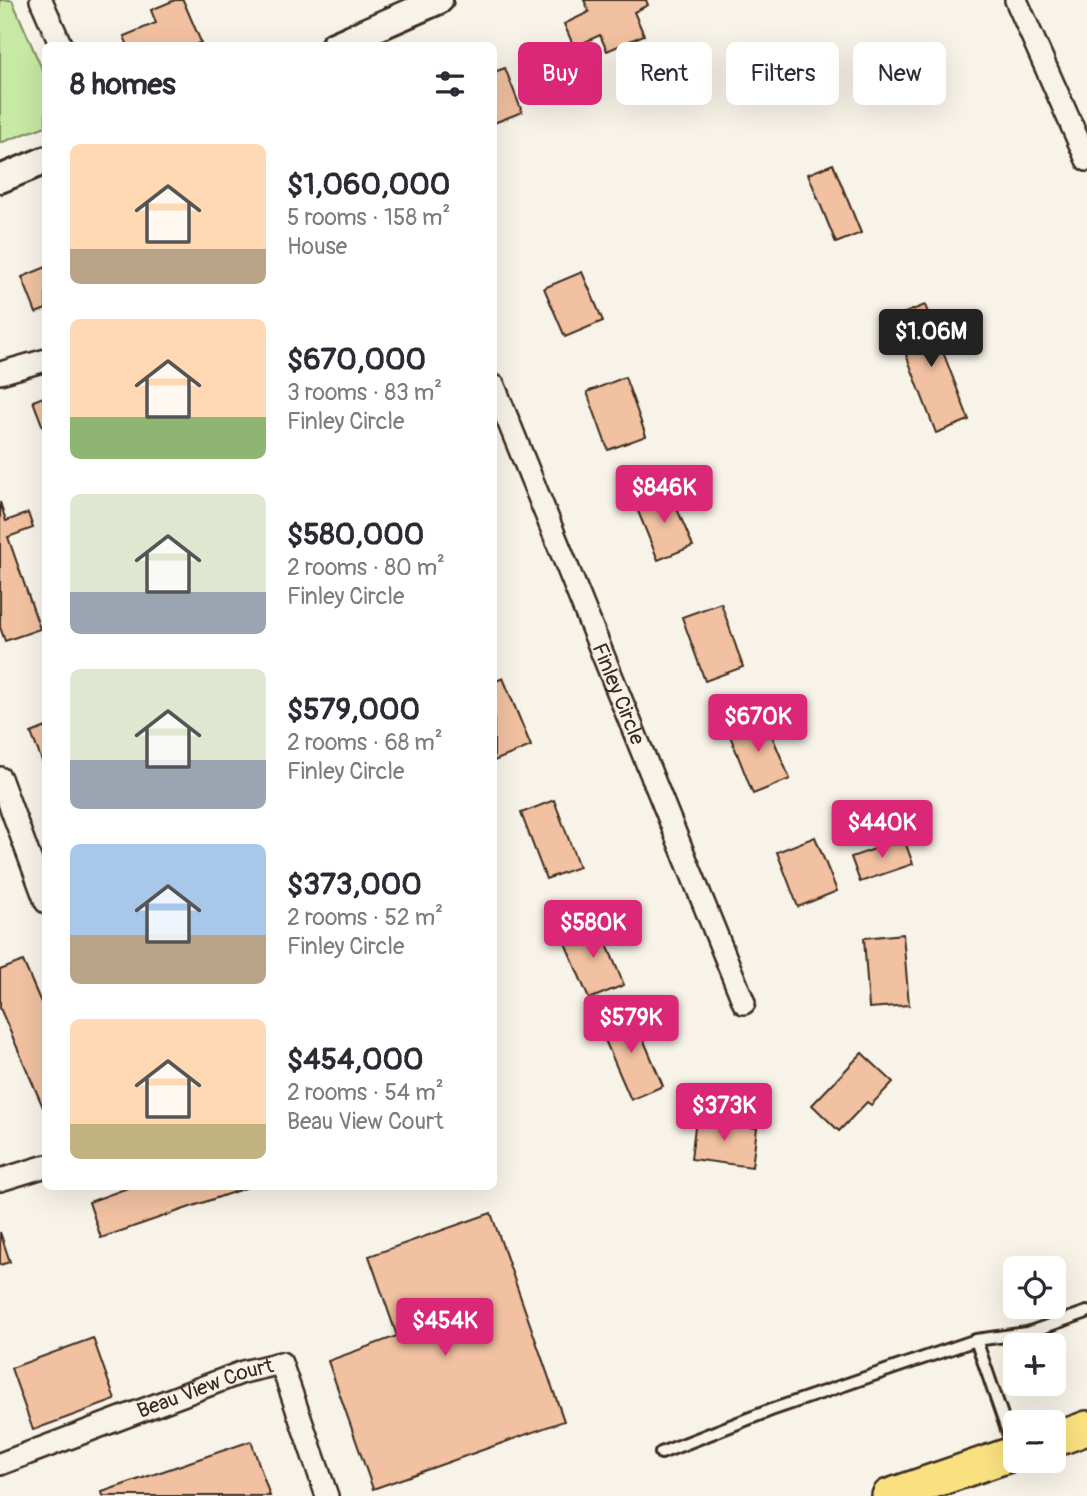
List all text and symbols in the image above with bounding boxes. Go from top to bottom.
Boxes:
chip: Buy [518,42,602,105]
chip: Rent [616,42,712,105]
chip: Filters [726,42,839,105]
chip: New [853,42,946,105]
icon: filters [431,65,469,103]
text: 8 homes [70,66,176,103]
text: $1,060,000 [287,166,450,203]
icon: home [126,172,210,256]
text: 5 rooms · 158 m² [287,203,450,232]
text: House [287,232,347,261]
pin: $1.06M [874,310,988,369]
text: $1.06M [895,317,967,346]
text: $670,000 [287,341,426,378]
icon: home [126,347,210,431]
text: 3 rooms · 83 m² [287,378,442,407]
text: Finley Circle [287,407,404,436]
pin: $846K [615,466,713,525]
text: $846K [632,473,696,502]
text: $580,000 [287,516,424,553]
icon: home [126,522,210,606]
text: 2 rooms · 80 m² [287,553,445,582]
text: Finley Circle [287,582,404,611]
street label: Finley Circle [586,639,651,749]
text: $579,000 [287,691,420,728]
pin: $670K [709,694,807,754]
icon: home [126,697,210,781]
text: $670K [724,702,792,731]
text: 2 rooms · 68 m² [287,728,443,757]
text: Finley Circle [287,757,404,786]
pin: $440K [833,800,931,860]
text: $440K [848,808,916,837]
text: $373,000 [287,866,422,903]
icon: home [126,872,210,956]
pin: $580K [544,900,642,960]
text: 2 rooms · 52 m² [287,903,443,932]
text: $580K [560,908,626,937]
text: Finley Circle [287,932,404,961]
pin: $579K [582,996,680,1055]
text: $579K [600,1003,662,1032]
text: $454,000 [287,1041,423,1078]
icon: home [126,1047,210,1131]
text: 2 rooms · 54 m² [287,1078,444,1107]
pin: $373K [675,1084,773,1143]
text: $373K [692,1091,756,1120]
text: Beau View Court [287,1107,443,1136]
map controls [1003,1256,1066,1473]
button: locate [1003,1256,1066,1319]
pin: $454K [396,1298,494,1358]
text: $454K [412,1306,478,1335]
button: + [1003,1333,1066,1396]
street label: Beau View Court [133,1352,277,1425]
button: − [1003,1410,1066,1473]

